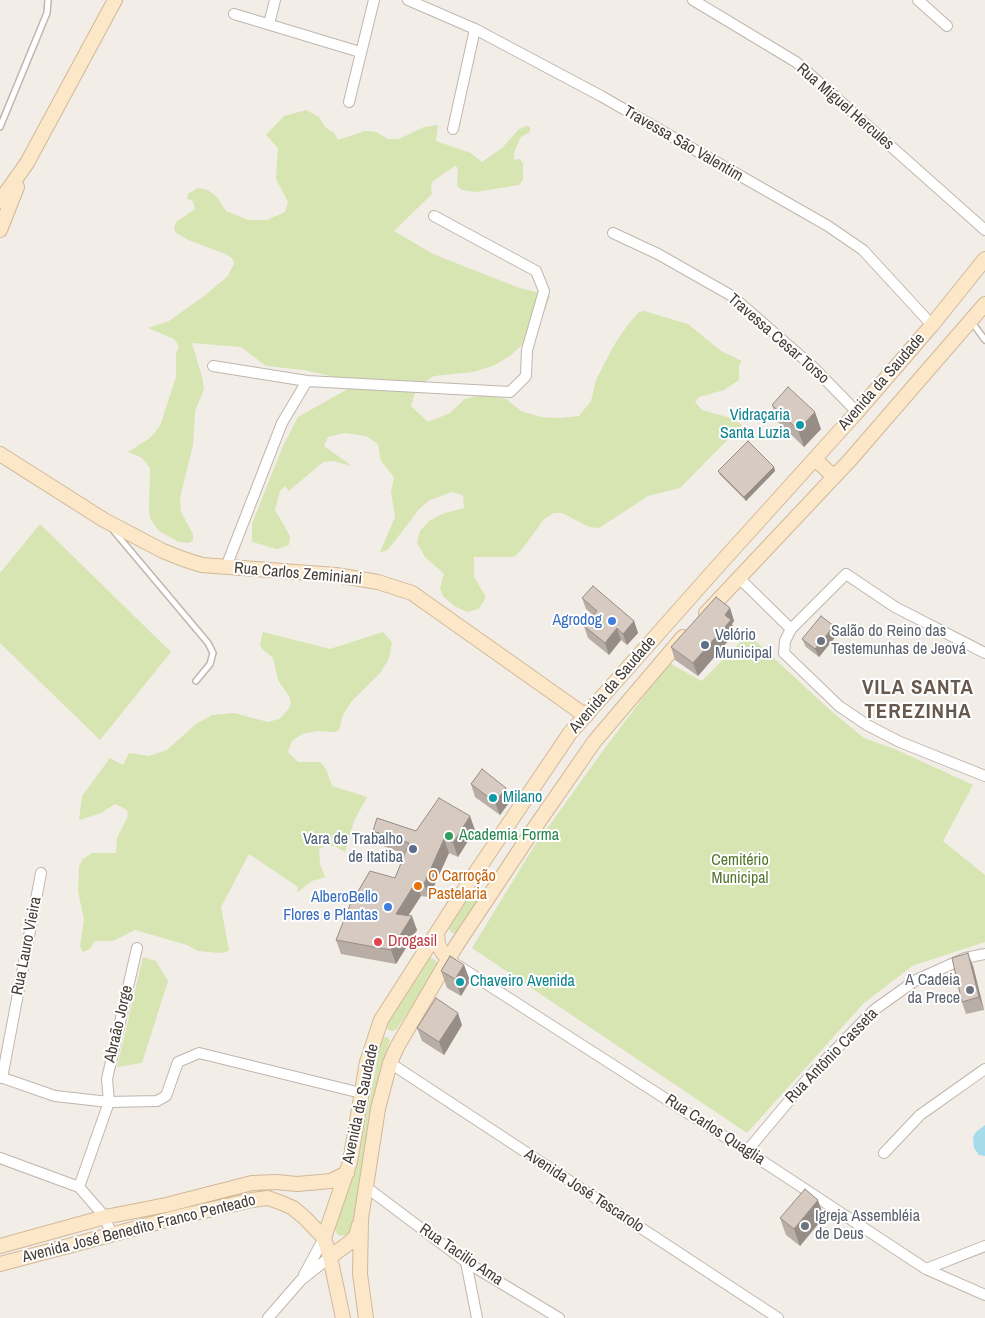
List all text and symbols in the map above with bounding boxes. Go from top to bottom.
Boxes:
street label: Rua Miguel Hercules [792,60,898,154]
street label: Travessa São Valentim [620,102,746,186]
street label: Travessa Cesar Torso [723,290,833,388]
street label: Avenida da Saudade [835,330,929,434]
place label: Vidraçaria Santa Luzia [720,406,790,444]
marker: Vidraçaria Santa Luzia [794,419,806,431]
street label: Rua Carlos Zeminiani [233,559,363,589]
place label: Agrodog [552,611,602,631]
marker: Agrodog [606,615,618,627]
place label: Salão do Reino das Testemunhas de Jeová [831,622,966,660]
place label: Velório Municipal [715,626,772,664]
street label: Avenida da Saudade [566,633,660,737]
marker: Salão do Reino das Testemunhas de Jeová [815,635,827,647]
marker: Velório Municipal [699,639,711,651]
district label: VILA SANTA TEREZINHA [861,675,975,725]
place label: Milano [503,788,542,808]
marker: Milano [487,792,499,804]
place label: Academia Forma [459,826,559,846]
place label: Vara de Trabalho de Itatiba [303,830,403,868]
marker: Academia Forma [443,830,455,842]
marker: Vara de Trabalho de Itatiba [407,843,419,855]
park label: Cemitério Municipal [711,851,769,889]
place label: O Carroção Pastelaria [428,867,496,905]
marker: O Carroção Pastelaria [412,880,424,892]
place label: AlberoBello Flores e Plantas [283,888,378,926]
street label: Rua Lauro Vieira [8,895,46,997]
marker: AlberoBello Flores e Plantas [382,901,394,913]
place label: Drogasil [388,932,437,952]
marker: Drogasil [372,936,384,948]
place label: A Cadeia da Prece [905,971,960,1009]
place label: Chaveiro Avenida [470,972,575,992]
marker: Chaveiro Avenida [454,976,466,988]
street label: Abraão Jorge [101,983,137,1065]
marker: A Cadeia da Prece [964,984,976,996]
street label: Rua Antônio Casseta [782,1004,882,1108]
street label: Avenida da Saudade [339,1042,383,1166]
street label: Rua Carlos Quaglia [661,1091,769,1169]
street label: Avenida José Tescarolo [520,1145,648,1237]
street label: Avenida José Benedito Franco Penteado [20,1191,258,1267]
place label: Igreja Assembléia de Deus [815,1207,920,1245]
street label: Rua Tacilio Ama [416,1220,506,1290]
marker: Igreja Assembléia de Deus [799,1220,811,1232]

